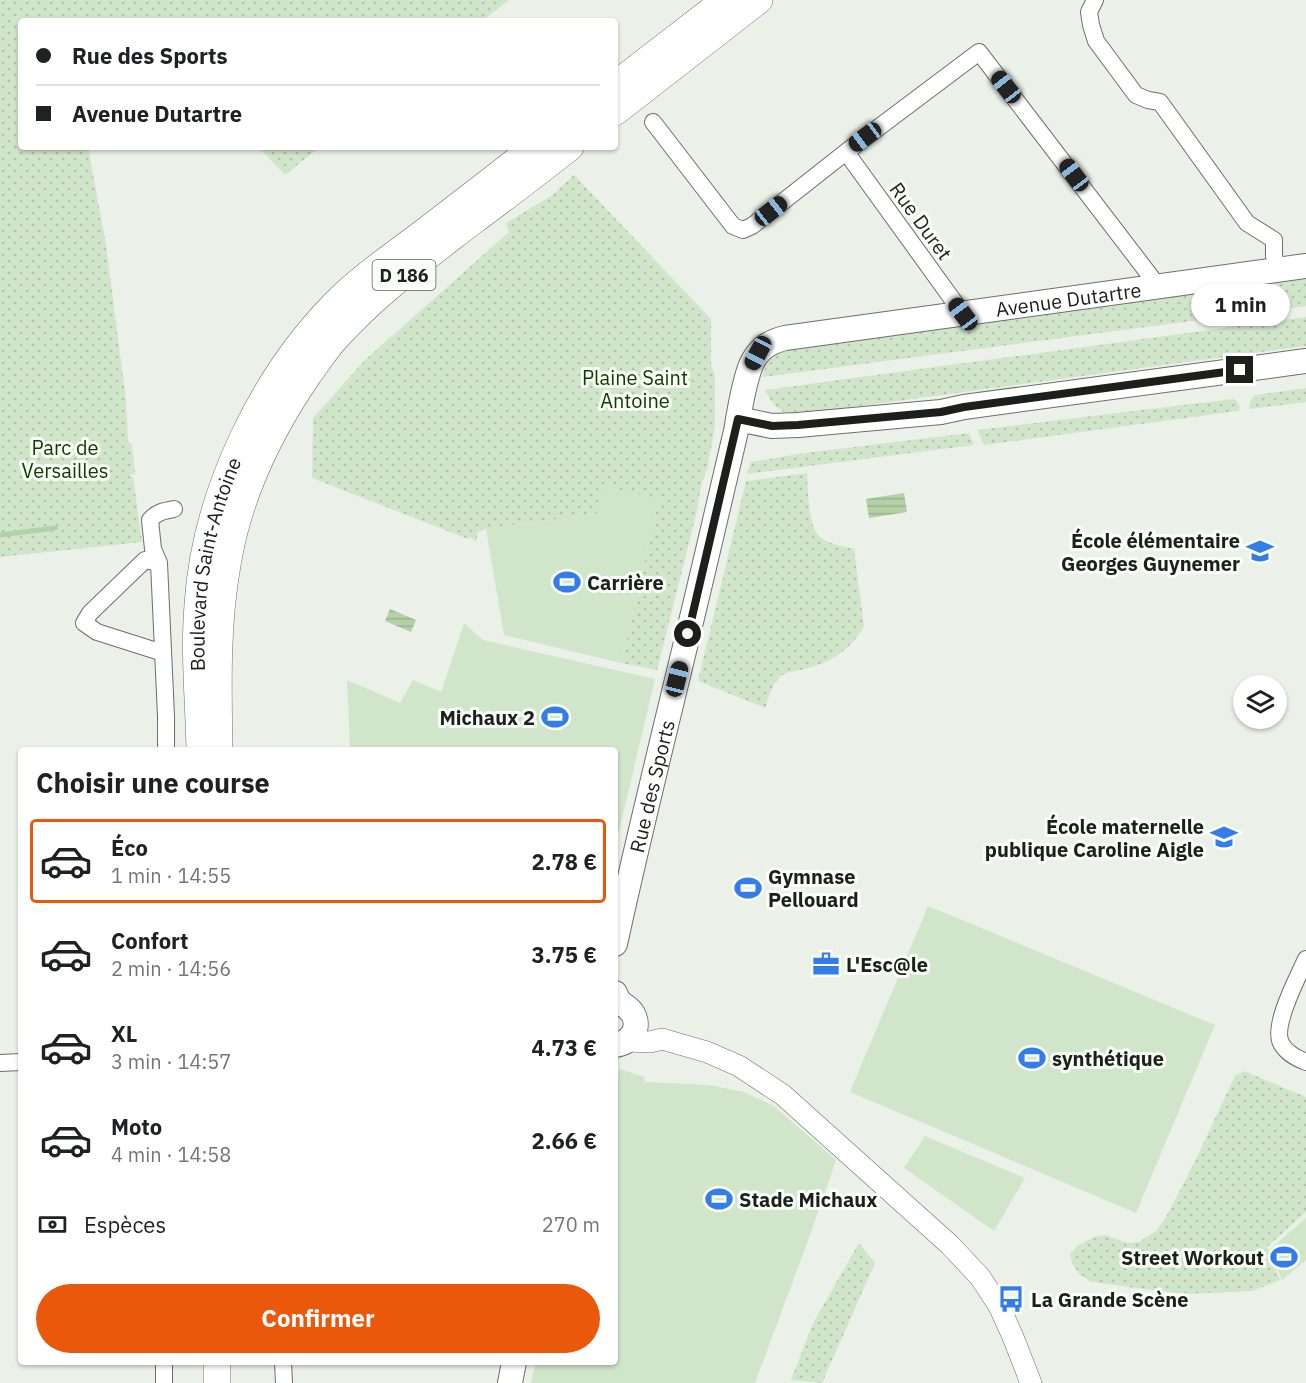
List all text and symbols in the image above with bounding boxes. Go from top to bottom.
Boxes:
text: Rue des Sports [72,41,228,70]
car [988,67,1024,107]
text: Avenue Dutartre [72,99,242,128]
car [845,119,885,155]
car [1056,155,1092,195]
street label: Rue Duret [884,177,958,265]
car [751,193,791,229]
road number: D 186 [372,260,436,290]
street label: Avenue Dutartre [994,275,1143,322]
callout: 1 min [1190,283,1290,325]
text: 1 min [1214,291,1267,318]
car [945,294,981,334]
car [742,333,774,373]
route end [1226,356,1253,383]
park label: Plaine Saint Antoine [582,364,688,414]
park label: Parc de Versailles [22,434,108,484]
street label: Boulevard Saint-Antoine [183,453,247,672]
place label: École élémentaire Georges Guynemer [1061,527,1240,577]
school or university icon: École élémentaire Georges Guynemer [1245,536,1275,566]
sports icon: Carrière [552,567,582,597]
place label: Carrière [587,569,664,596]
route start [674,620,701,647]
car [664,659,690,699]
map controls [1233,675,1287,729]
button: layers [1233,675,1287,729]
sports icon: Michaux 2 [540,702,570,732]
place label: Michaux 2 [439,704,535,731]
street label: Rue des Sports [623,717,680,855]
text: Choisir une course [36,765,270,800]
place label: École maternelle publique Caroline Aigle [985,813,1204,863]
school or university icon: École maternelle publique Caroline Aigle [1209,822,1239,852]
text: Éco [111,833,148,862]
icon: car [39,834,93,888]
text: 2.78 € [532,847,597,876]
text: 1 min · 14:55 [111,862,231,889]
place label: Gymnase Pellouard [768,863,859,913]
sports icon: Gymnase Pellouard [733,873,763,903]
text: Confort [111,926,189,955]
icon: car [39,927,93,981]
text: 3.75 € [532,940,597,969]
office icon: L'Esc@le [811,949,841,979]
place label: L'Esc@le [846,951,928,978]
text: 2 min · 14:56 [111,955,231,982]
text: XL [111,1019,137,1048]
icon: car [39,1020,93,1074]
text: 4.73 € [532,1033,597,1062]
sports icon: synthétique [1017,1043,1047,1073]
place label: synthétique [1052,1045,1164,1072]
text: 3 min · 14:57 [111,1048,231,1075]
text: Moto [111,1112,162,1141]
icon: car [39,1113,93,1167]
text: 2.66 € [532,1126,597,1155]
text: 4 min · 14:58 [111,1141,231,1168]
sports icon: Stade Michaux [704,1184,734,1214]
place label: Stade Michaux [739,1186,877,1213]
icon: cash [36,1208,69,1241]
text: Espèces [84,1210,166,1239]
text: 270 m [542,1211,600,1238]
sports icon: Street Workout [1269,1242,1299,1272]
place label: Street Workout [1121,1244,1264,1271]
button: Confirmer [36,1284,600,1353]
bus stop icon: La Grande Scène [996,1284,1026,1314]
place label: La Grande Scène [1031,1286,1189,1313]

